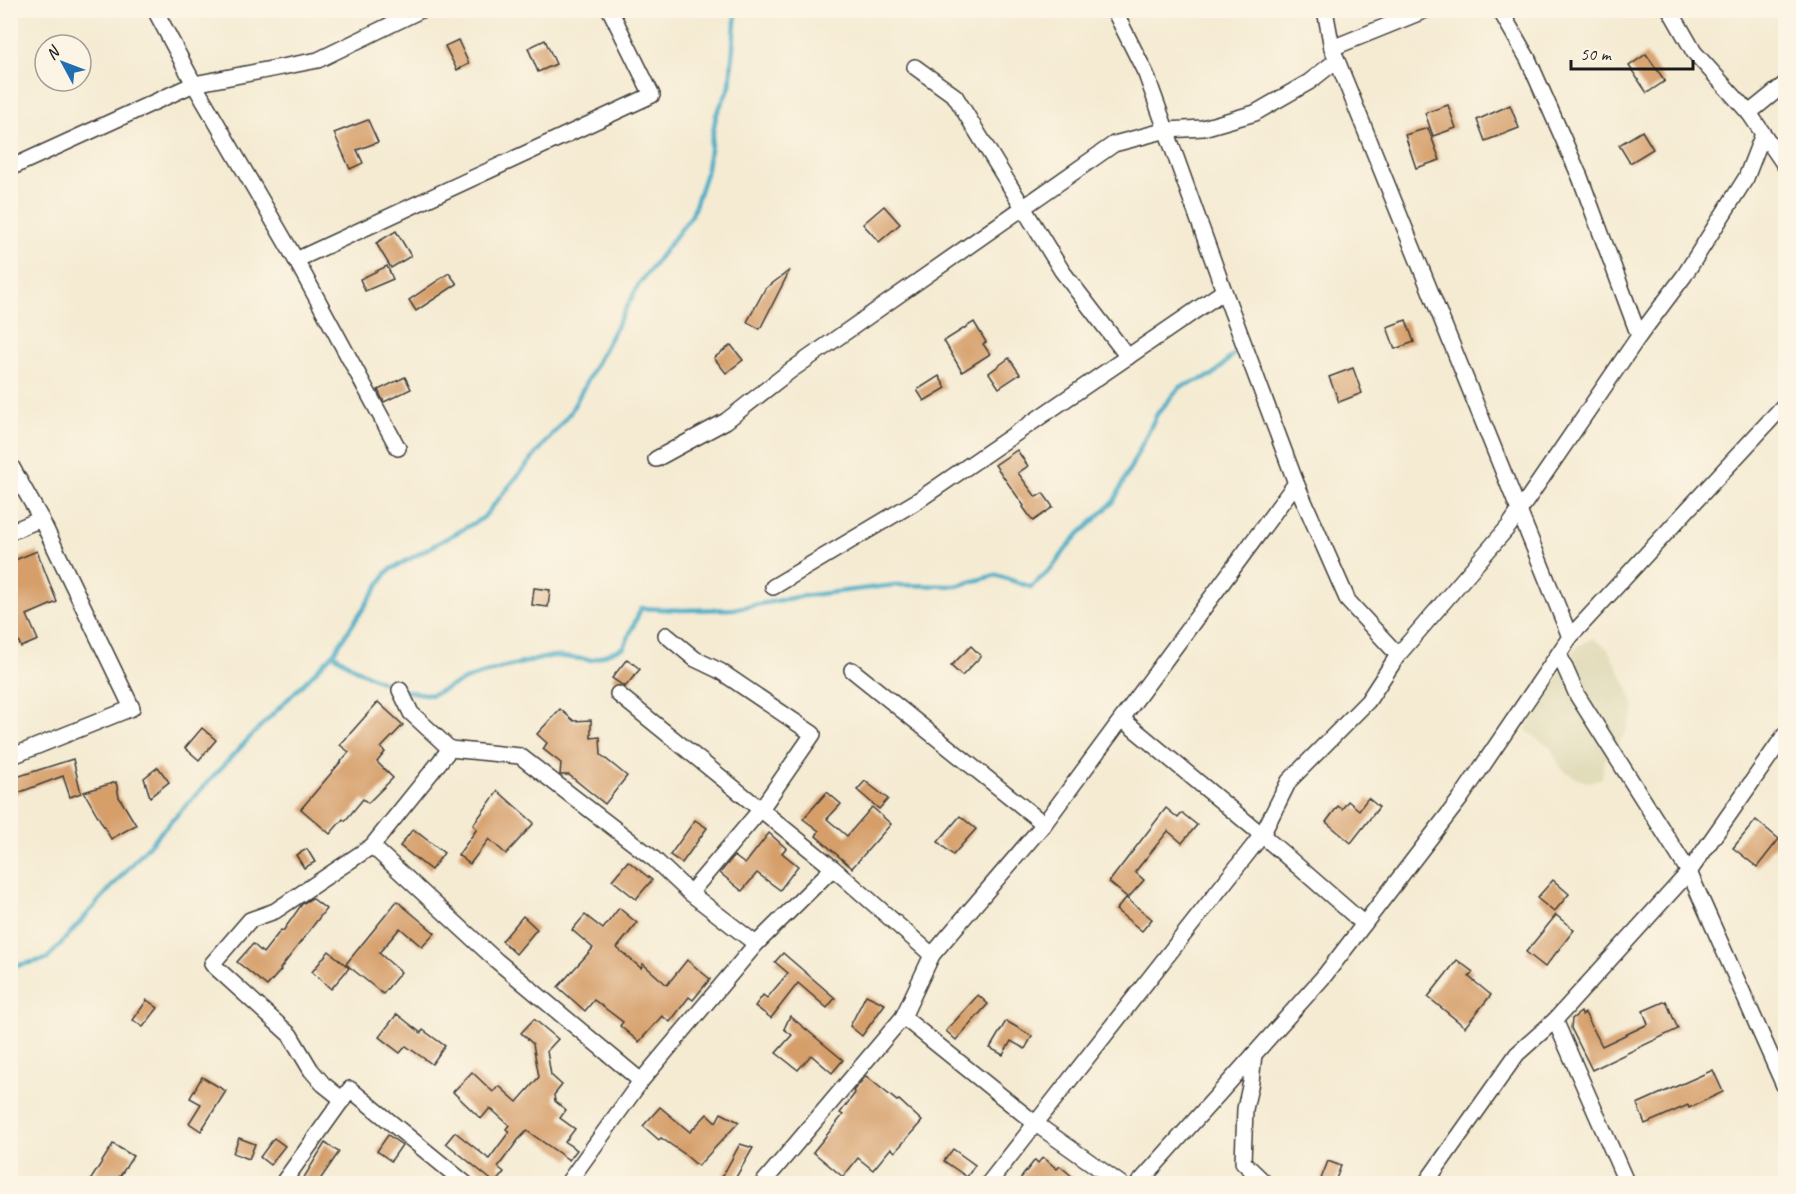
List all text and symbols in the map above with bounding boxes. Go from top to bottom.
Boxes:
north arrow [33,33,93,93]
scale bar [1571,33,1692,71]
text: N [42,41,65,64]
text: 50 m [1580,43,1613,65]

